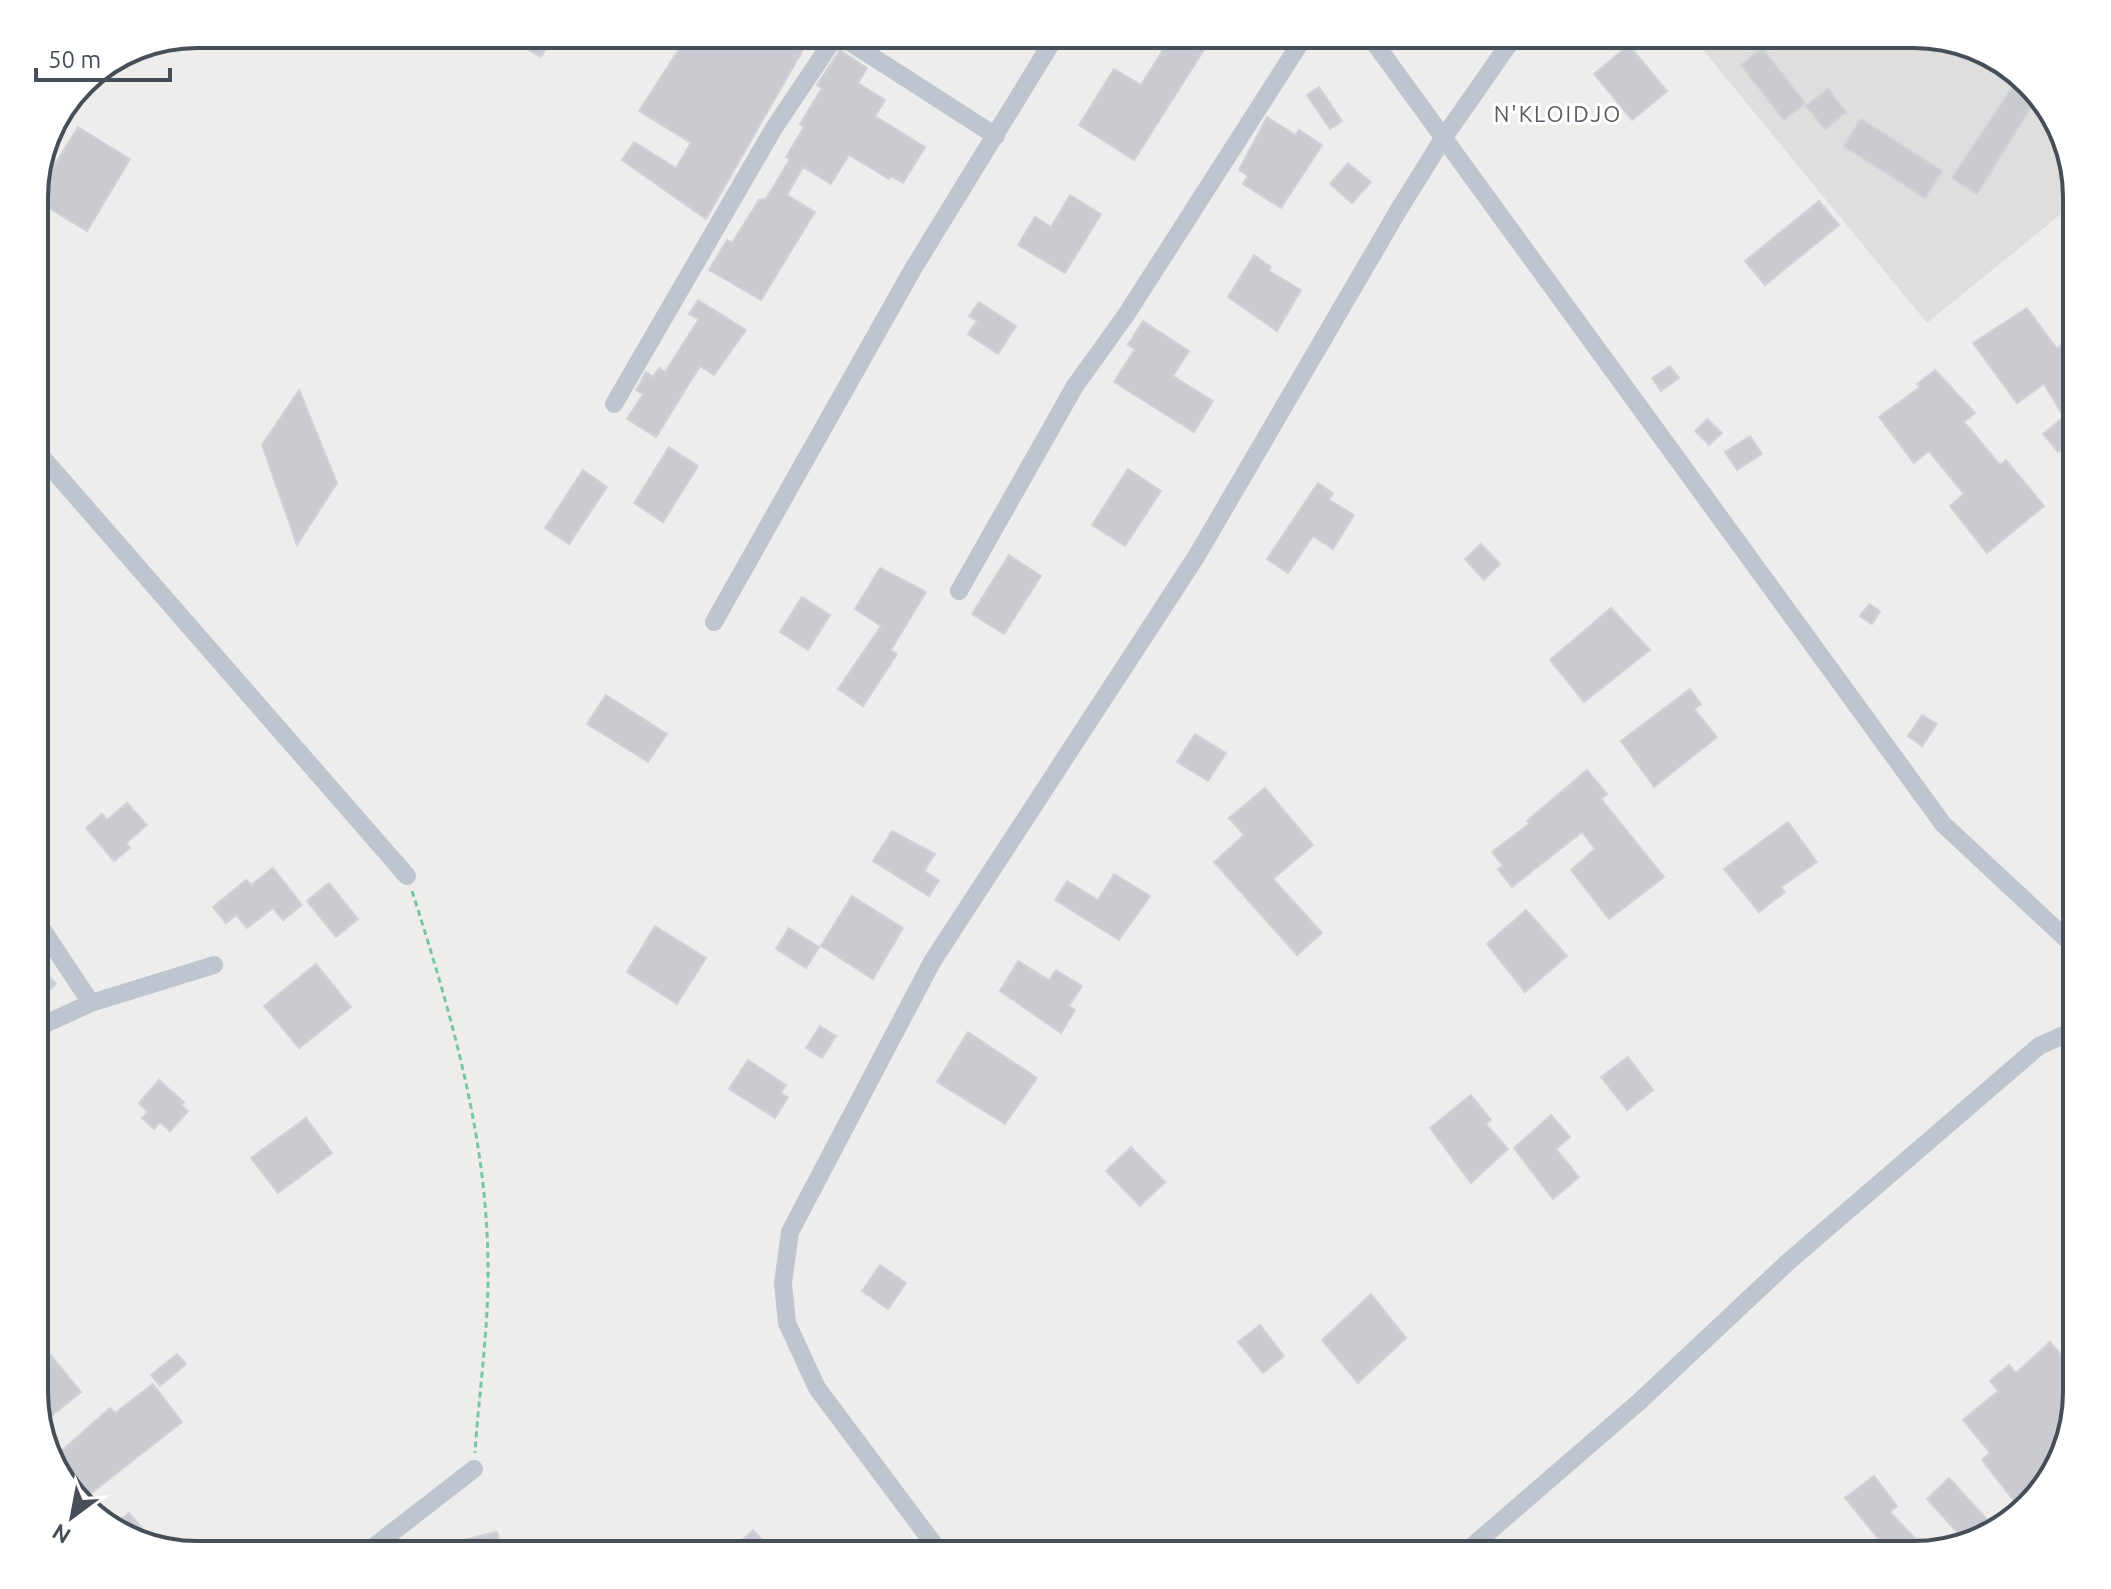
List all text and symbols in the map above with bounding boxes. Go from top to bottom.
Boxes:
scale bar [36,32,170,82]
text: 50 m [48,46,101,73]
district label: N'KLOIDJO [1494,101,1622,126]
north arrow [32,1477,112,1557]
text: N [48,1519,75,1549]

